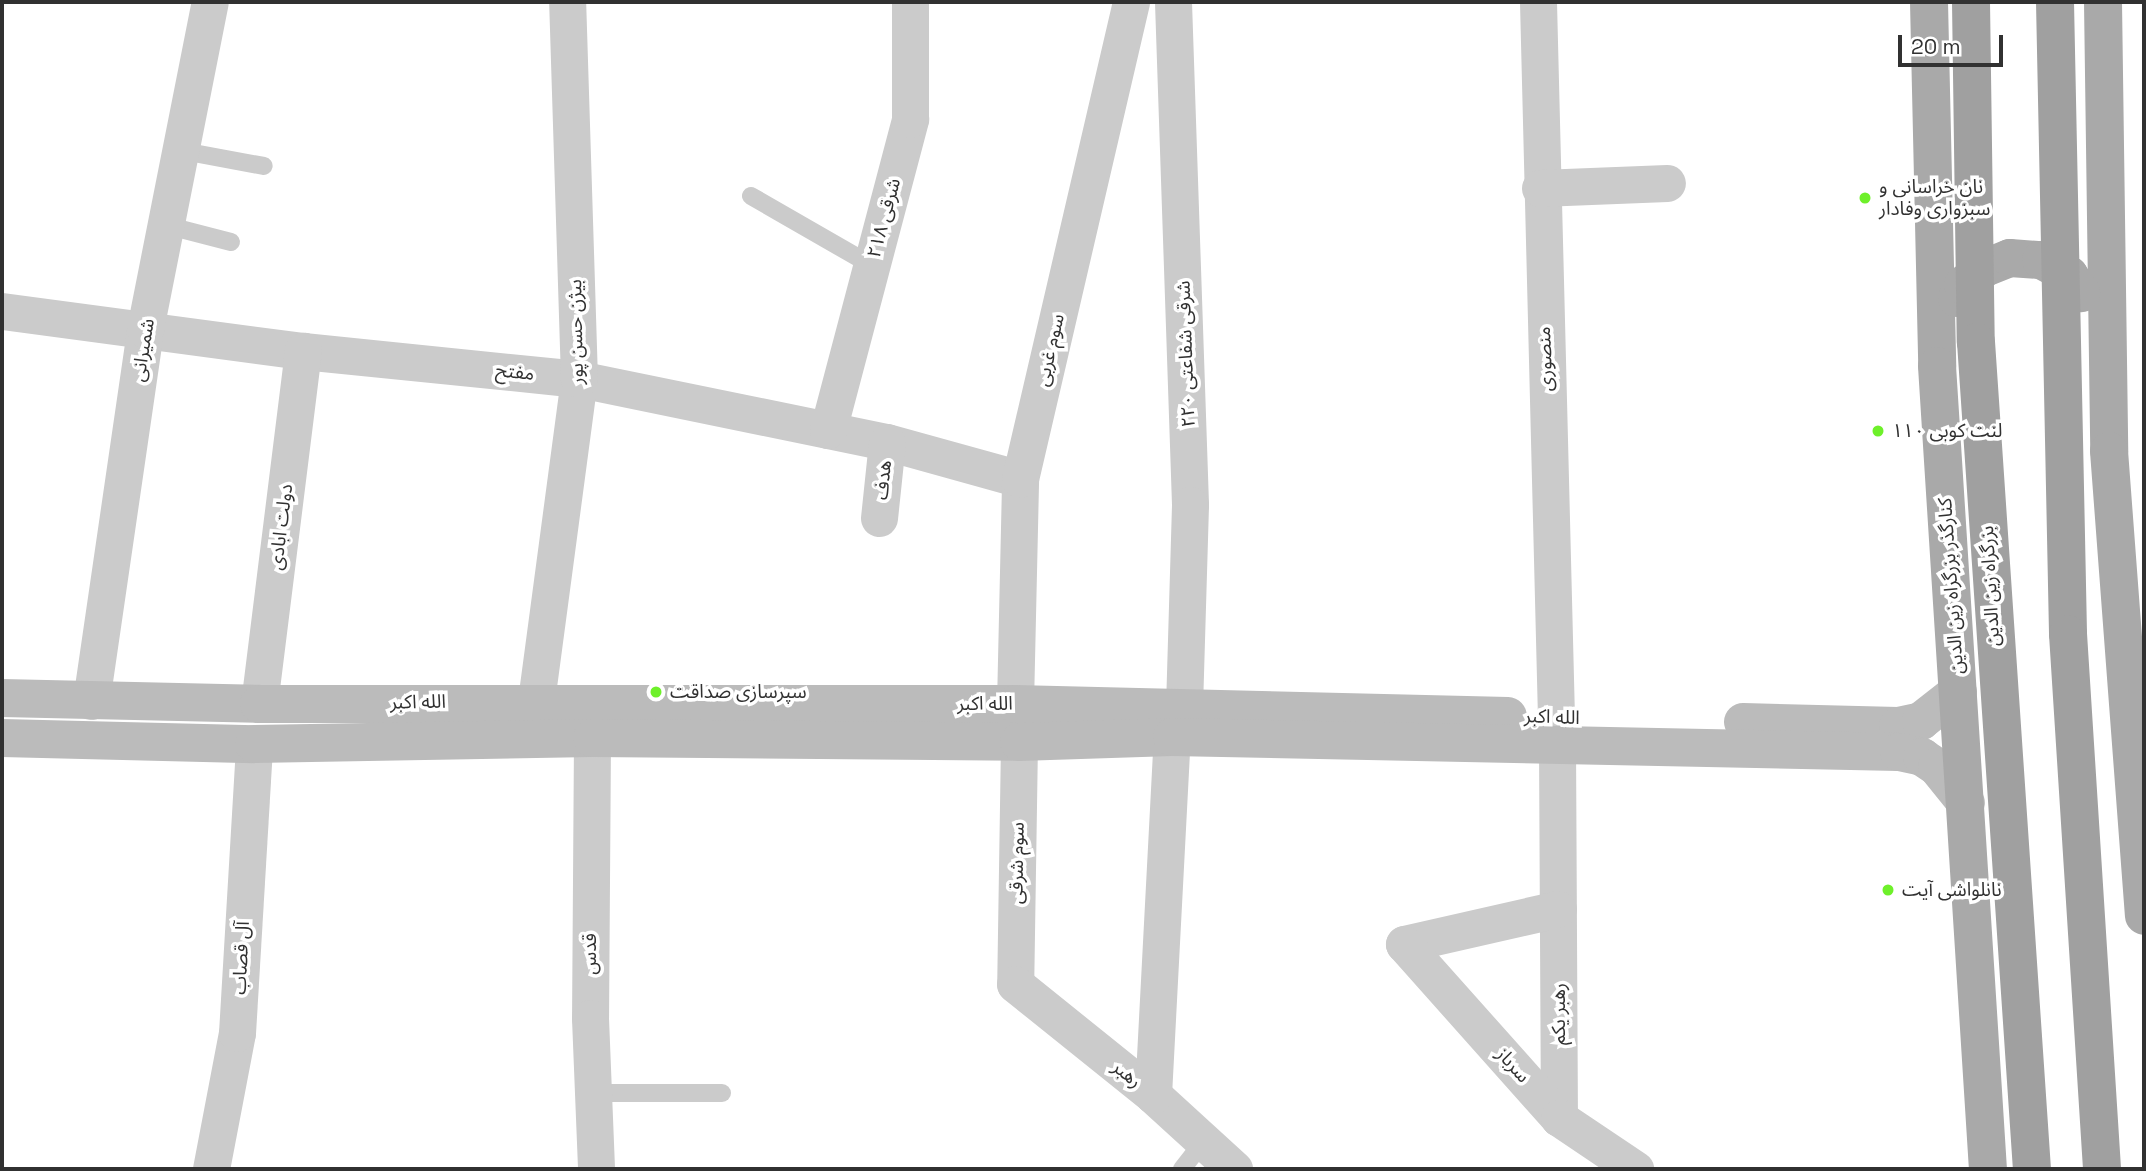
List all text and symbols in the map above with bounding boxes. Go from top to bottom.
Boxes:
scale bar [1901,21,2006,65]
text: 20 m [1911,33,1961,60]
street label: ۲۱۸ شرقی [862,176,906,260]
place label: نان خراسانی و سبزواری وفادار [1879,176,1990,220]
marker: نان خراسانی و سبزواری وفادار [1857,190,1873,206]
street label: بیژن حسن پور [564,279,588,385]
street label: ۲۲۰ شرقی شفاعتی [1172,280,1200,428]
street label: سوم غربی [1031,312,1069,388]
street label: شمیرانی [127,317,159,383]
street label: منصوری [1532,326,1558,392]
street label: مفتح [495,359,535,385]
place label: لنت کوبی ۱۱۰ [1892,420,2002,442]
marker: لنت کوبی ۱۱۰ [1870,423,1886,439]
street label: هدف [870,459,896,501]
street label: دولت ابادی [264,483,298,571]
street label: کنارگذر بزرگراه زین الدین [1933,497,1969,675]
street label: بزرگراه زین الدین [1975,525,2005,647]
place label: سپرسازی صداقت [670,681,807,703]
marker: سپرسازی صداقت [648,684,664,700]
street label: الله اکبر [390,690,446,714]
street label: الله اکبر [957,693,1013,715]
street label: الله اکبر [1524,705,1580,729]
street label: سوم شرقی [1005,822,1029,904]
place label: نانلواشی آیت [1902,879,2002,901]
marker: نانلواشی آیت [1880,882,1896,898]
street label: آل قصاب [228,921,254,995]
street label: قدس [579,933,601,975]
street label: رهبر یکم [1548,983,1570,1045]
street label: سرباز [1491,1043,1535,1087]
street label: رهبر [1108,1055,1146,1093]

